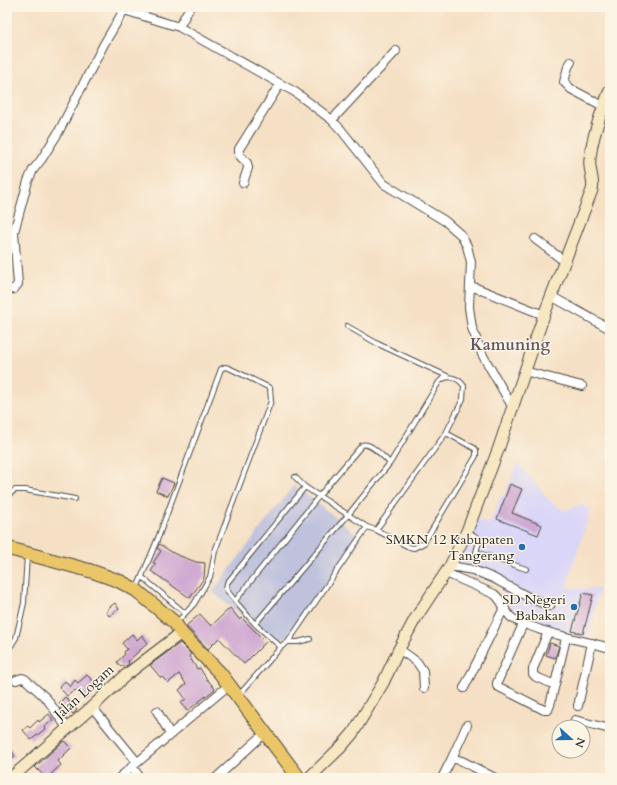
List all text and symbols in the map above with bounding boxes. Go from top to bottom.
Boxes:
district label: Kamuning [470,334,551,356]
place label: SMKN 12 Kabupaten Tangerang [386,530,514,565]
marker: SMKN 12 Kabupaten Tangerang [517,542,527,552]
place label: SD Negeri Babakan [502,590,566,625]
marker: SD Negeri Babakan [569,602,579,612]
street label: Jalan Logam [49,660,118,725]
north arrow [551,719,591,759]
text: N [571,735,589,750]

